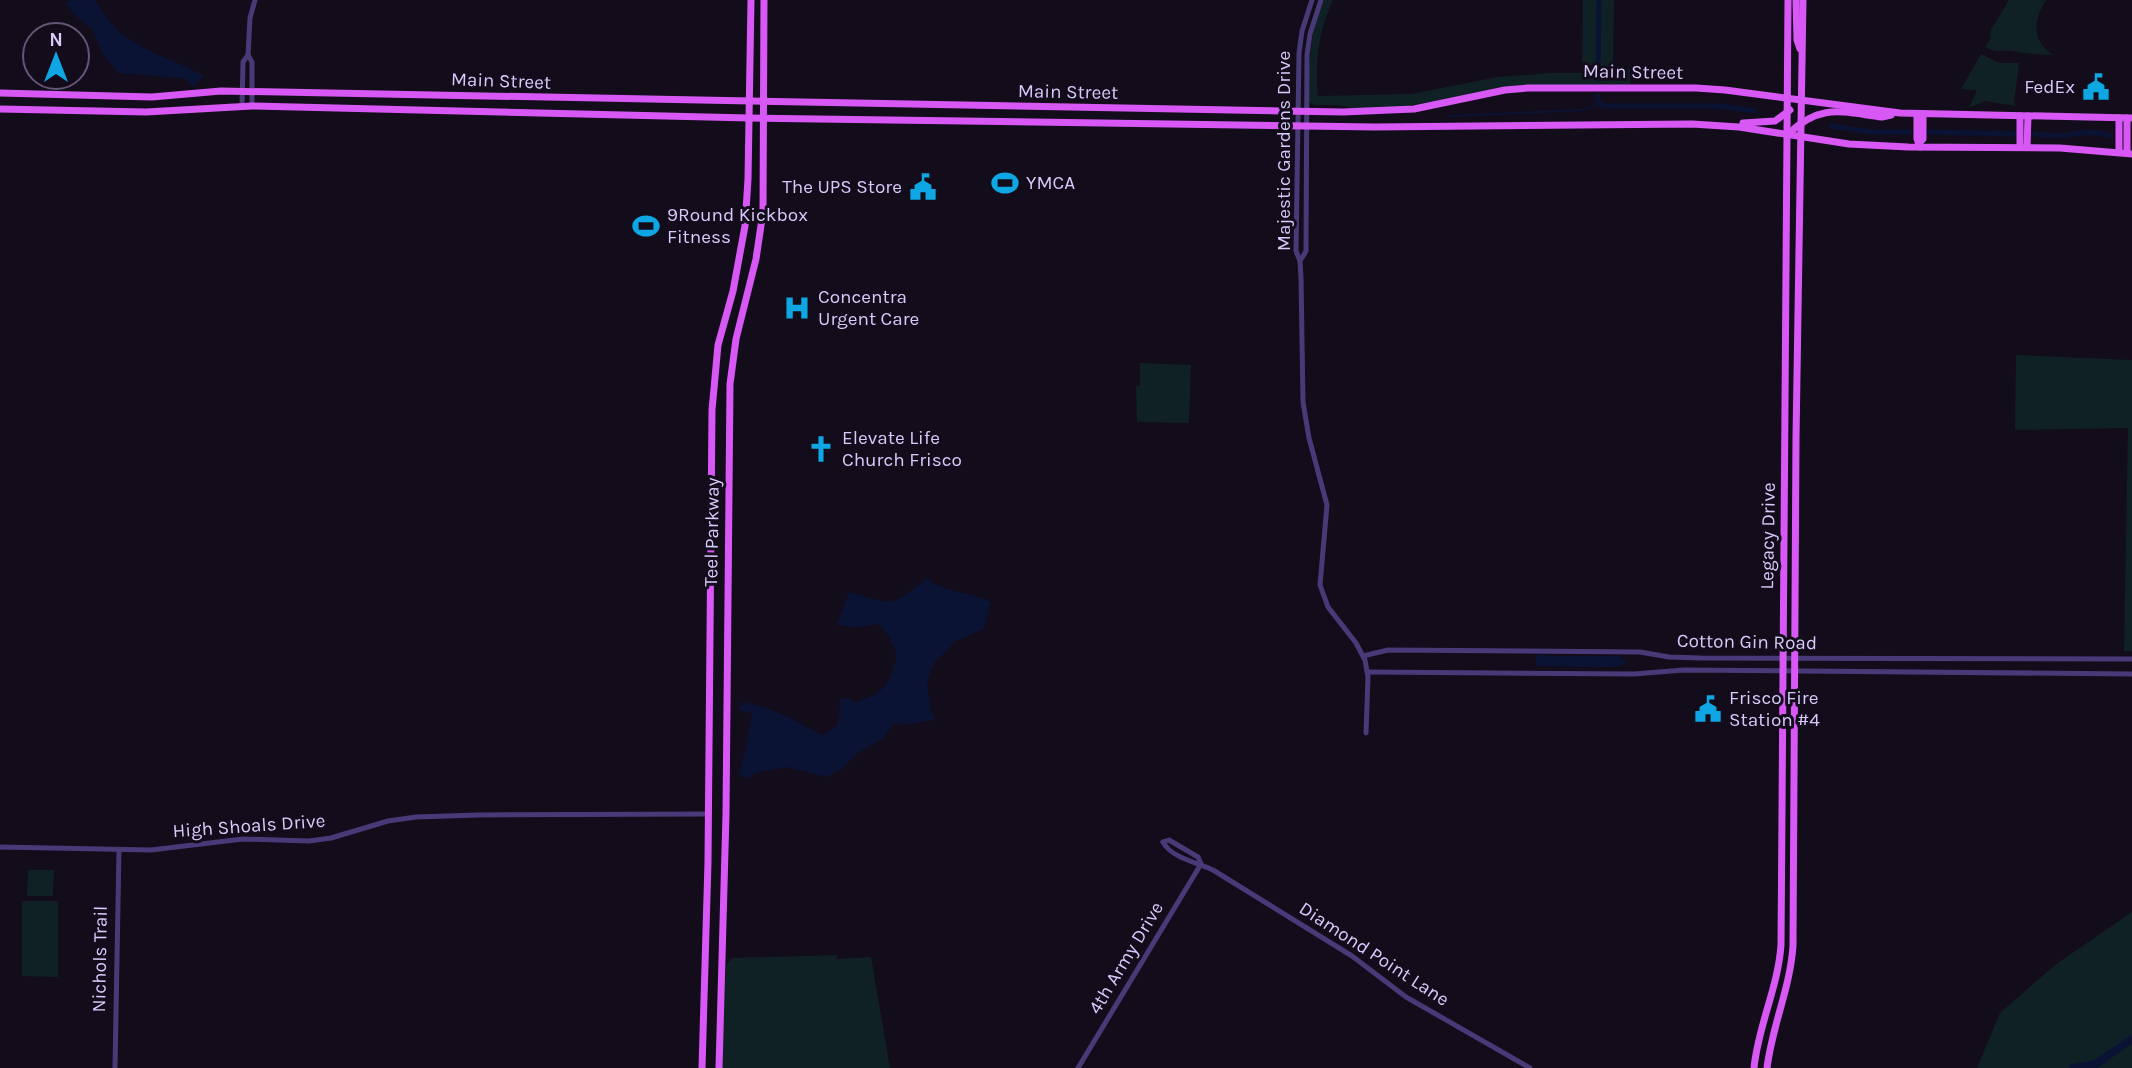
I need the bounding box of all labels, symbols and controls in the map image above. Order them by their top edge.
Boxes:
north arrow [21,21,91,91]
text: N [49,29,63,51]
street label: Majestic Gardens Drive [1273,51,1295,251]
street label: Main Street [1583,60,1683,84]
street label: Main Street [450,68,552,94]
public building icon: FedEx [2081,72,2111,102]
place label: FedEx [2024,76,2075,98]
street label: Main Street [1018,80,1118,104]
sports icon: YMCA [990,168,1020,198]
public building icon: The UPS Store [908,172,938,202]
place label: YMCA [1026,172,1075,194]
place label: The UPS Store [782,176,902,198]
place label: 9Round Kickbox Fitness [667,204,808,248]
sports icon: 9Round Kickbox Fitness [631,211,661,241]
place label: Concentra Urgent Care [818,286,919,330]
hospital icon: Concentra Urgent Care [782,293,812,323]
place label: Elevate Life Church Frisco [842,427,962,471]
church icon: Elevate Life Church Frisco [806,434,836,464]
street label: Teel Parkway [700,477,724,587]
street label: Legacy Drive [1756,482,1780,590]
street label: Cotton Gin Road [1677,630,1817,654]
place label: Frisco Fire Station #4 [1729,687,1820,731]
public building icon: Frisco Fire Station #4 [1693,694,1723,724]
street label: High Shoals Drive [172,810,326,842]
street label: Diamond Point Lane [1295,897,1453,1011]
street label: 4th Army Drive [1084,898,1168,1018]
street label: Nichols Trail [88,906,112,1012]

